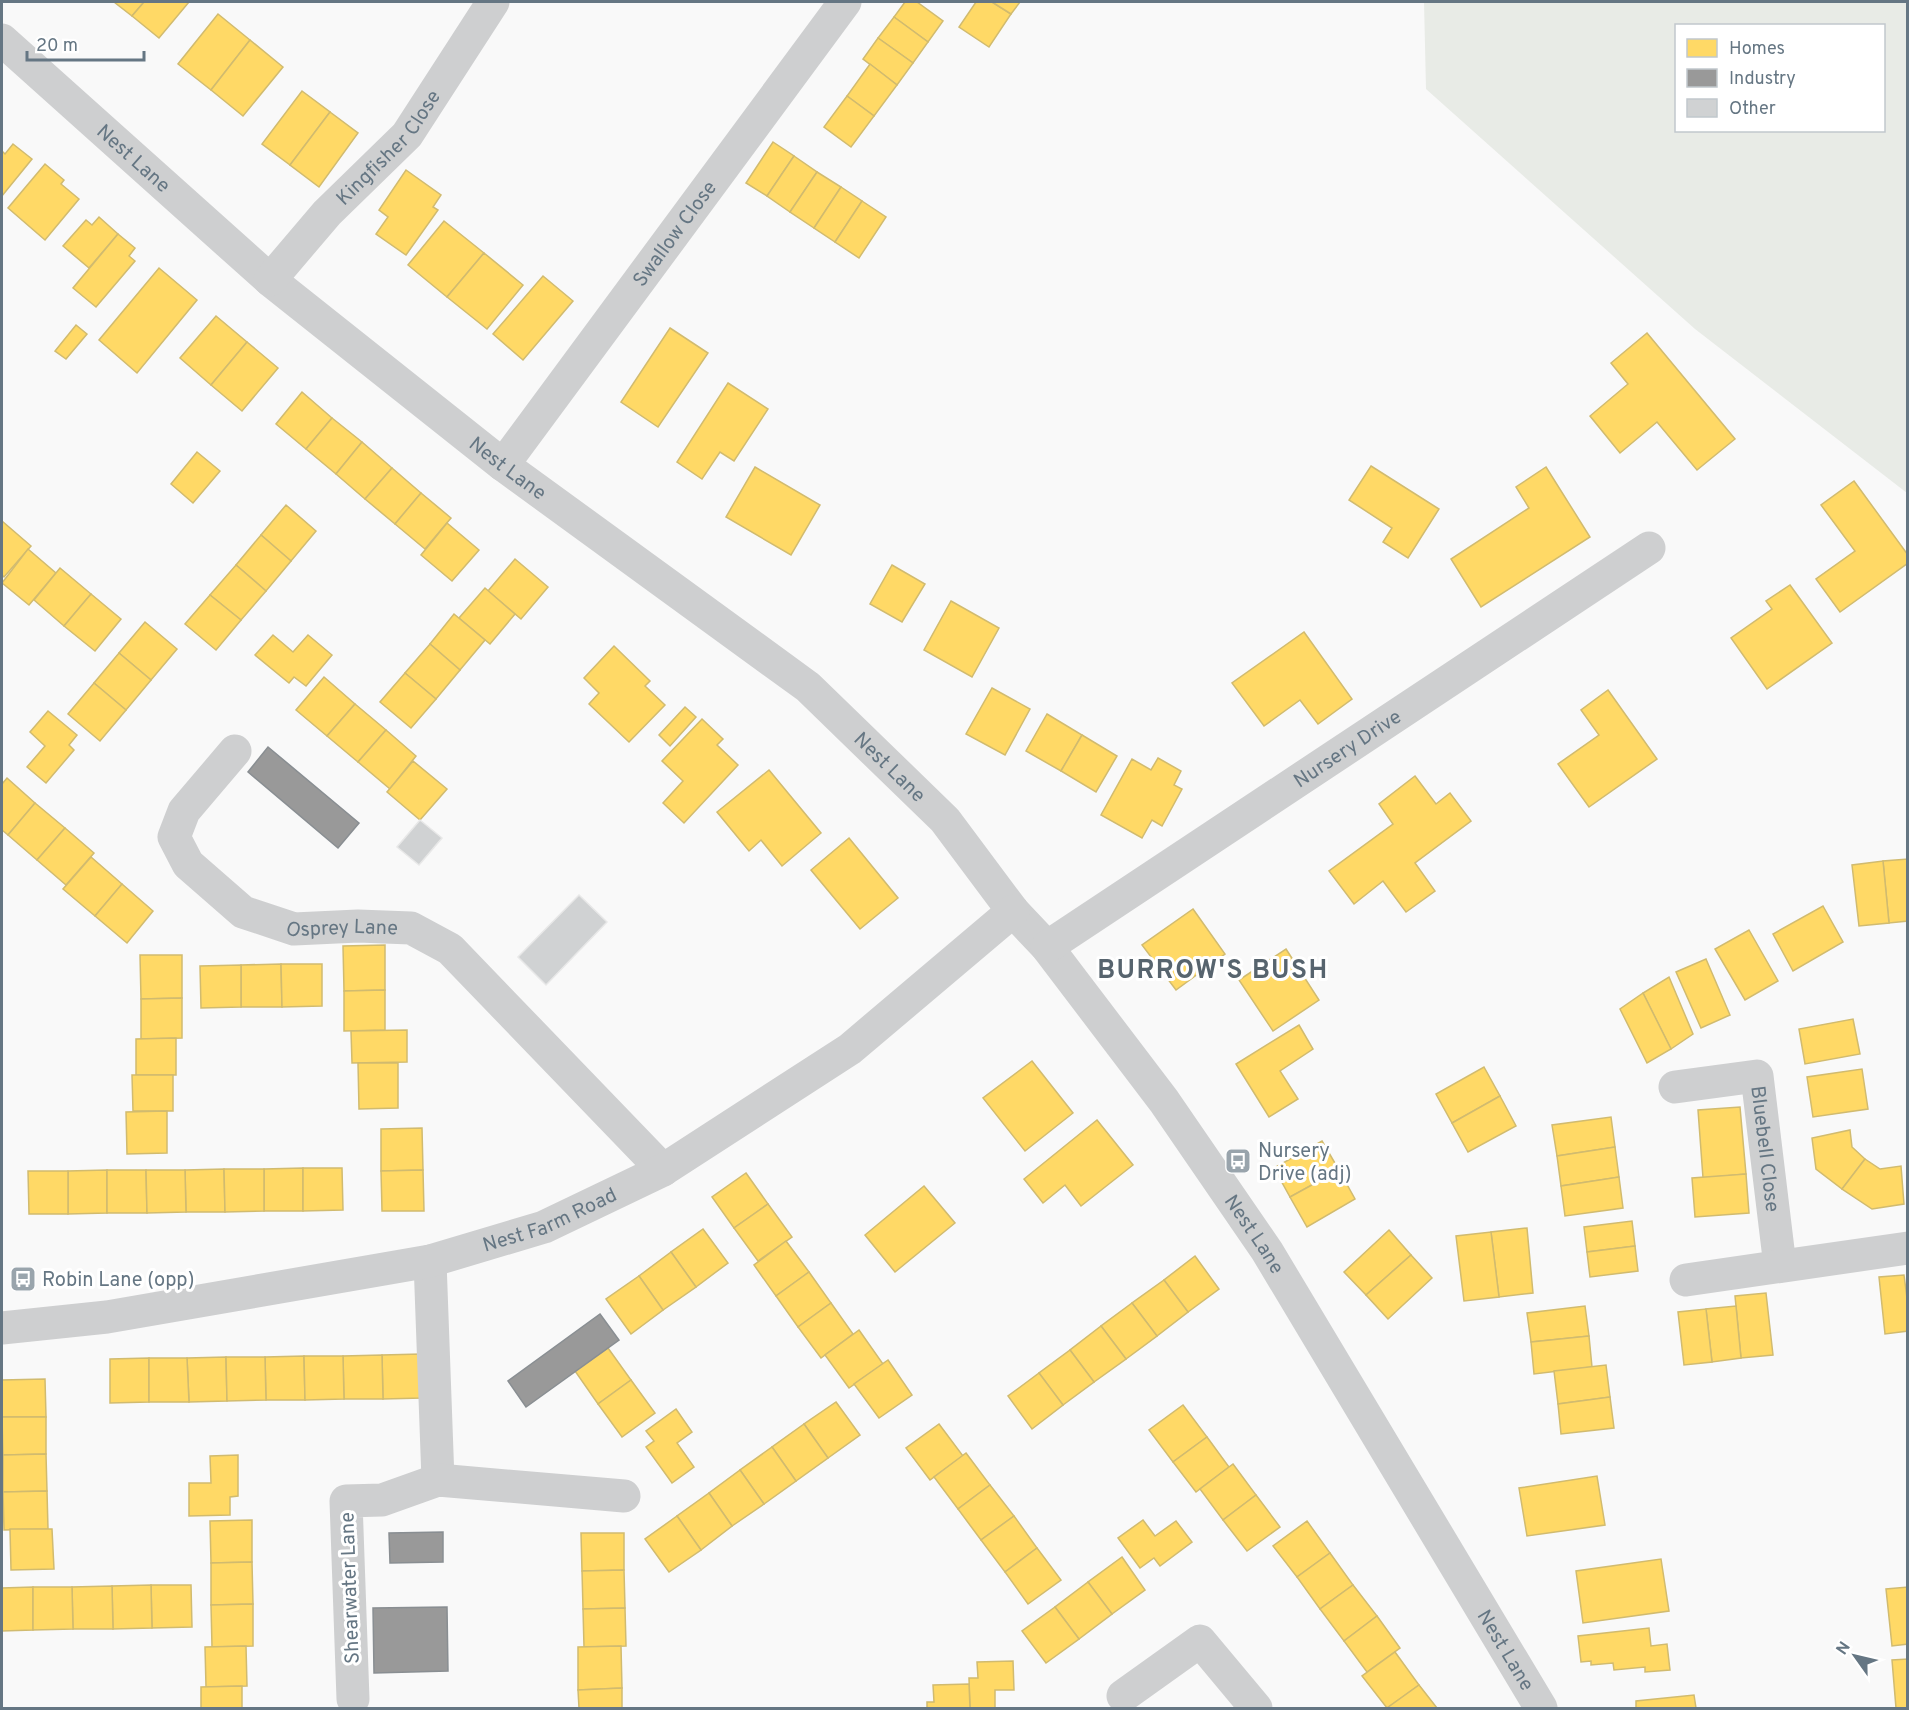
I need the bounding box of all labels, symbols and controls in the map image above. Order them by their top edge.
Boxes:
scale bar [27,24,144,62]
legend [1675,24,1885,132]
text: 20 m [36,35,78,58]
text: Homes [1729,38,1785,61]
text: Industry [1729,68,1796,91]
street label: Kingfisher Close [331,86,448,212]
text: Other [1729,98,1776,121]
street label: Nest Lane [90,120,175,199]
street label: Swallow Close [628,176,723,293]
street label: Nest Lane [463,432,551,507]
street label: Nursery Drive [1289,705,1407,795]
street label: Nest Lane [847,727,930,809]
street label: Osprey Lane [282,915,399,945]
district label: BURROW'S BUSH [1097,955,1329,988]
street label: Bluebell Close [1743,1084,1784,1214]
place label: Nursery Drive (adj) [1258,1139,1352,1188]
bus stop icon: Nursery Drive (adj) [1223,1146,1253,1176]
street label: Nest Farm Road [480,1183,622,1260]
street label: Nest Lane [1217,1190,1289,1280]
bus stop icon: Robin Lane (opp) [8,1264,38,1294]
place label: Robin Lane (opp) [42,1268,195,1294]
street label: Shearwater Lane [335,1511,367,1664]
street label: Nest Lane [1470,1605,1539,1696]
north arrow [1825,1626,1885,1686]
text: N [1833,1638,1856,1659]

